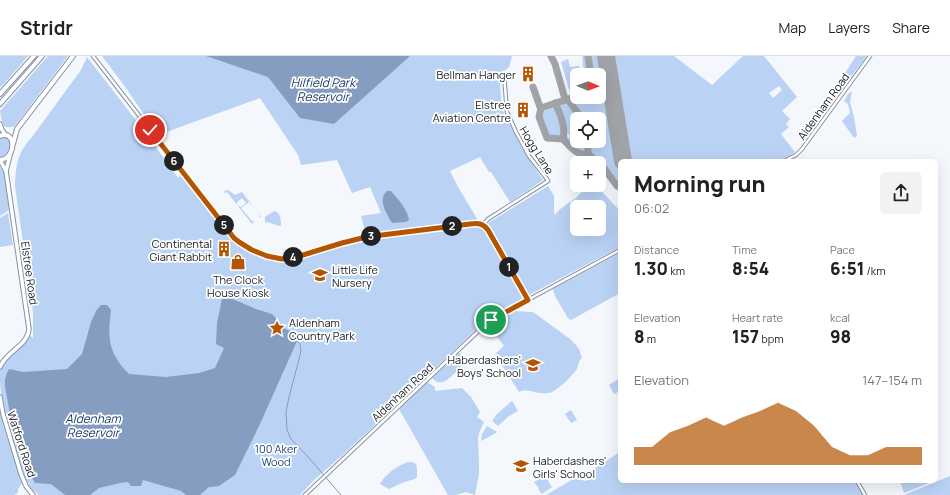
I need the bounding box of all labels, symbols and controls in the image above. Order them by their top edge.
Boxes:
text: Stridr [20,15,73,41]
text: Map [778,18,806,37]
text: Layers [828,18,870,37]
text: Share [892,18,930,37]
building icon: Bellman Hanger [519,65,537,83]
place label: Bellman Hanger [436,67,516,82]
north arrow [570,68,606,104]
map controls [570,68,606,236]
street label: Aldenham Road [794,70,852,142]
water label: Hilfield Park Reservoir [291,74,357,105]
place label: Elstree Aviation Centre [433,97,512,125]
building icon: Elstree Aviation Centre [514,101,532,119]
button: locate [570,112,606,148]
pin [133,113,167,147]
icon: check [139,119,161,141]
street label: Hogg Lane [516,123,558,177]
pin: 6 [164,151,184,171]
text: 6 [171,153,177,168]
button: + [570,156,606,192]
text: Morning run [634,169,765,199]
button: share [880,172,922,214]
text: 06:02 [634,199,669,217]
button: − [570,200,606,236]
pin: 5 [214,215,234,235]
pin: 2 [442,216,462,236]
text: 5 [221,217,227,232]
text: 2 [449,218,455,233]
pin: 3 [361,226,381,246]
text: 3 [368,228,374,243]
place label: Continental Giant Rabbit [149,236,212,264]
street label: Elstree Road [18,240,42,306]
building icon: Continental Giant Rabbit [215,240,233,258]
text: Distance [634,242,679,257]
text: Time [732,242,757,257]
text: Pace [830,242,855,257]
pin: 4 [283,247,303,267]
text: 4 [290,249,296,264]
shop icon: The Clock House Kiosk [229,253,247,271]
pin: 1 [499,257,519,277]
text: 1.30 [634,257,668,280]
text: 8:54 [732,257,769,280]
text: 6:51 [830,257,864,280]
text: 1 [507,259,511,274]
place label: Little Life Nursery [332,262,378,290]
text: km [668,263,685,278]
text: /km [864,263,886,278]
school or university icon: Little Life Nursery [311,266,329,284]
place label: The Clock House Kiosk [207,272,269,300]
pin [474,303,508,337]
icon: arrive [480,309,502,331]
text: Elevation [634,310,680,325]
text: Heart rate [732,310,783,325]
text: kcal [830,310,850,325]
place label: Aldenham Country Park [289,315,355,343]
place icon: Aldenham Country Park [268,319,286,337]
text: 8 [634,325,645,348]
text: 157 [732,325,759,348]
text: 98 [830,325,851,348]
text: m [645,331,656,346]
text: bpm [759,331,784,346]
place label: Haberdashers' Boys' School [448,352,521,380]
school or university icon: Haberdashers' Boys' School [524,356,542,374]
street label: Aldenham Road [368,360,436,424]
text: Elevation [634,371,689,389]
text: 147–154 m [862,371,922,389]
street label: Watford Road [4,409,40,479]
water label: Aldenham Reservoir [65,410,122,441]
park label: 100 Aker Wood [255,441,297,469]
place label: Haberdashers' Girls' School [533,453,606,481]
school or university icon: Haberdashers' Girls' School [512,457,530,475]

